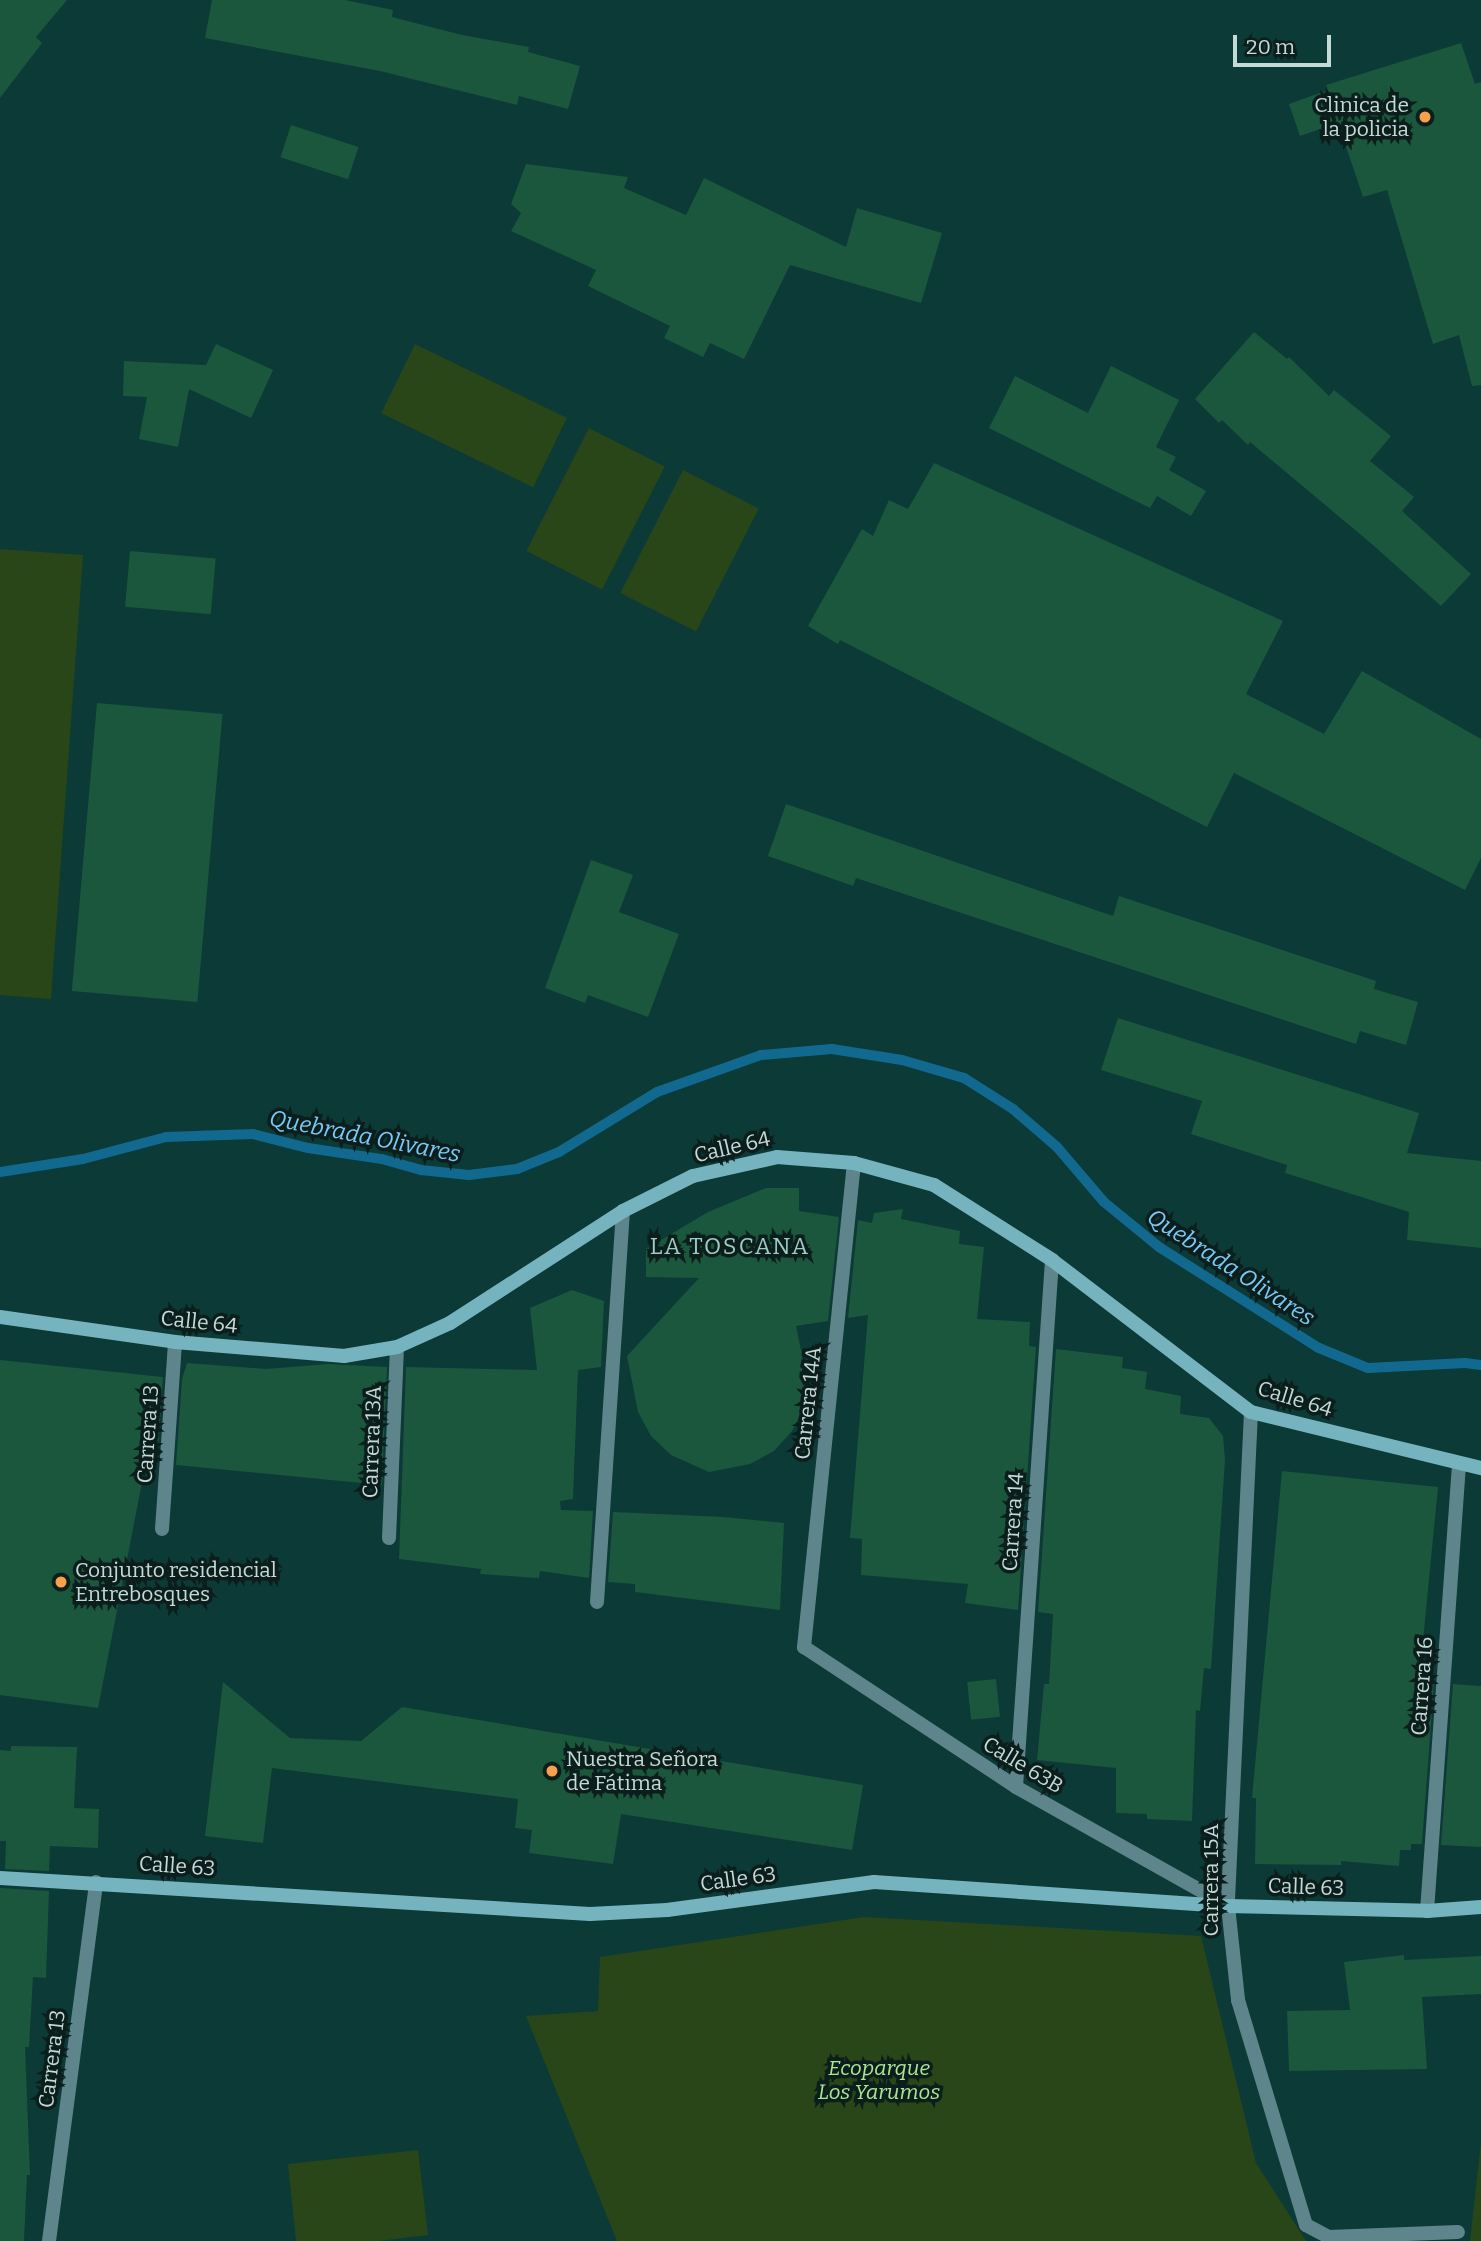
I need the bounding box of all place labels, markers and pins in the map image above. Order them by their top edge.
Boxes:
place label: Clinica de la policia [1314,92,1409,142]
marker: Clinica de la policia [1415,107,1435,127]
place label: Conjunto residencial Entrebosques [75,1557,277,1607]
marker: Conjunto residencial Entrebosques [53,1574,69,1590]
place label: Nuestra Señora de Fátima [566,1746,718,1796]
marker: Nuestra Señora de Fátima [544,1763,560,1779]

